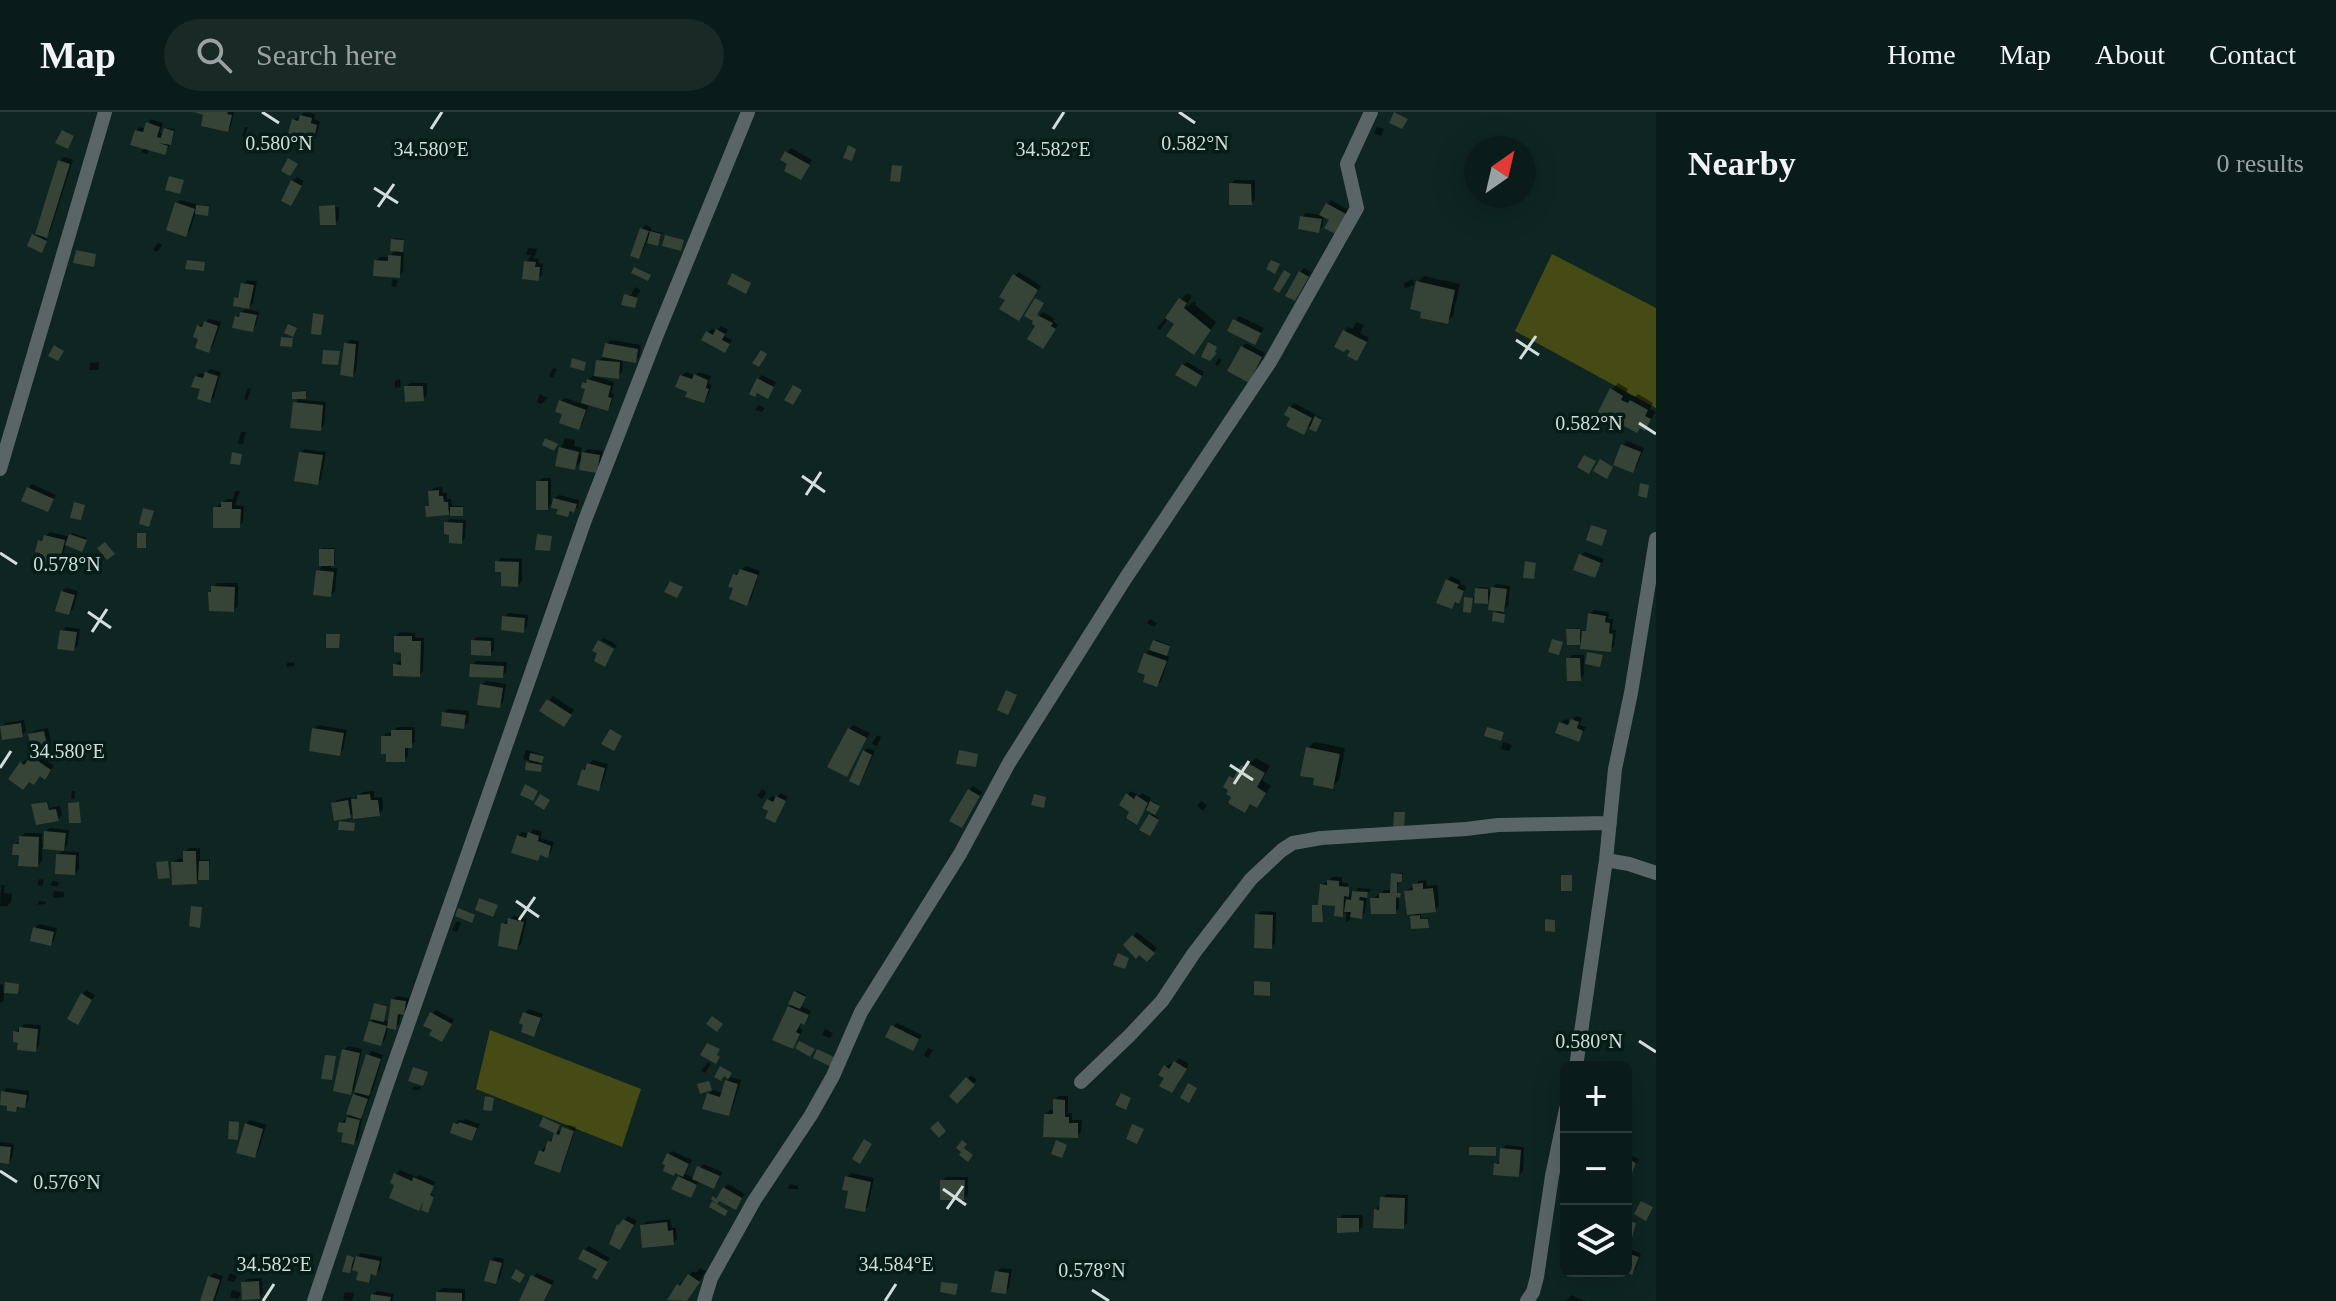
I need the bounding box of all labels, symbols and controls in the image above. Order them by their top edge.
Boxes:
search box [164,19,724,91]
icon: search [192,33,236,77]
text: Map [40,34,116,76]
text: Search here [256,38,397,71]
text: Home [1887,39,1956,70]
text: Map [2000,39,2051,70]
text: About [2095,39,2165,70]
text: Contact [2209,39,2296,70]
text: 0.580°N [245,132,313,154]
text: 0.582°N [1161,132,1229,154]
north arrow [1464,136,1536,208]
text: 34.580°E [393,138,469,160]
text: 34.582°E [1015,138,1091,160]
text: Nearby [1688,145,1796,182]
text: 0 results [2217,149,2304,178]
text: 0.582°N [1555,412,1623,434]
text: 0.578°N [33,553,101,575]
text: 34.580°E [29,740,105,762]
text: 0.580°N [1555,1030,1623,1052]
map controls [1560,1061,1632,1277]
button: + [1560,1061,1632,1133]
button: − [1560,1133,1632,1205]
text: 0.576°N [33,1171,101,1193]
button: layers [1560,1205,1632,1277]
text: 34.582°E [236,1253,312,1275]
text: 34.584°E [858,1253,934,1275]
text: 0.578°N [1058,1259,1126,1281]

